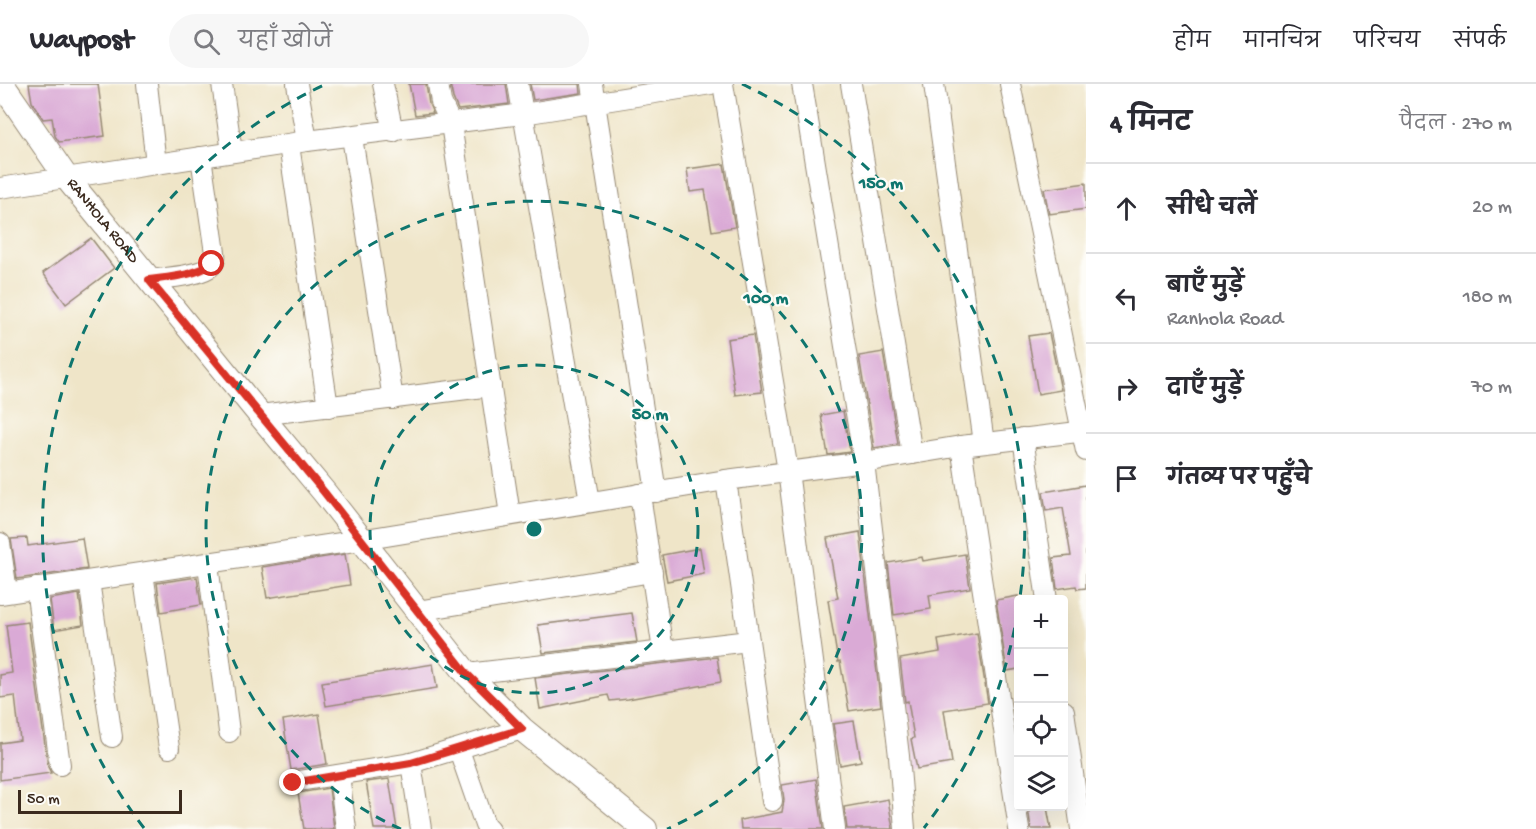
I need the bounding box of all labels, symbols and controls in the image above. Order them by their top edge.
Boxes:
search box [169,14,589,68]
text: Waypost [30,25,133,58]
icon: search [190,25,223,58]
text: यहाँ खोजें [238,30,332,56]
text: होम [1174,31,1211,56]
text: मानचित्र [1244,31,1321,56]
text: परिचय [1354,31,1420,56]
text: संपर्क [1453,31,1506,56]
text: 4 मिनट [1110,110,1192,141]
text: पैदल · 270 m [1399,114,1512,137]
text: 150 m [858,174,903,195]
street label: RANHOLA ROAD [62,175,143,268]
icon: ahead [1110,192,1143,225]
text: सीधे चलें [1167,197,1257,223]
text: 20 m [1472,197,1512,220]
route start [198,250,224,276]
text: बाएँ मुड़ें [1167,275,1244,301]
icon: left [1110,282,1143,315]
text: 180 m [1463,287,1512,310]
text: 100 m [743,289,789,310]
text: Ranhola Road [1167,309,1283,332]
icon: right [1110,372,1143,405]
text: दाएँ मुड़ें [1167,377,1243,403]
text: 70 m [1471,377,1512,400]
text: 50 m [632,405,669,426]
icon: arrive [1110,462,1143,495]
text: गंतव्य पर पहुँचे [1167,467,1311,493]
centre of rings [524,519,544,539]
map controls [1014,595,1068,811]
button: + [1014,595,1068,649]
button: − [1014,649,1068,703]
button: locate [1014,703,1068,757]
button: layers [1014,757,1068,811]
route end [279,769,305,795]
scale bar [18,787,182,814]
text: 50 m [27,791,60,810]

